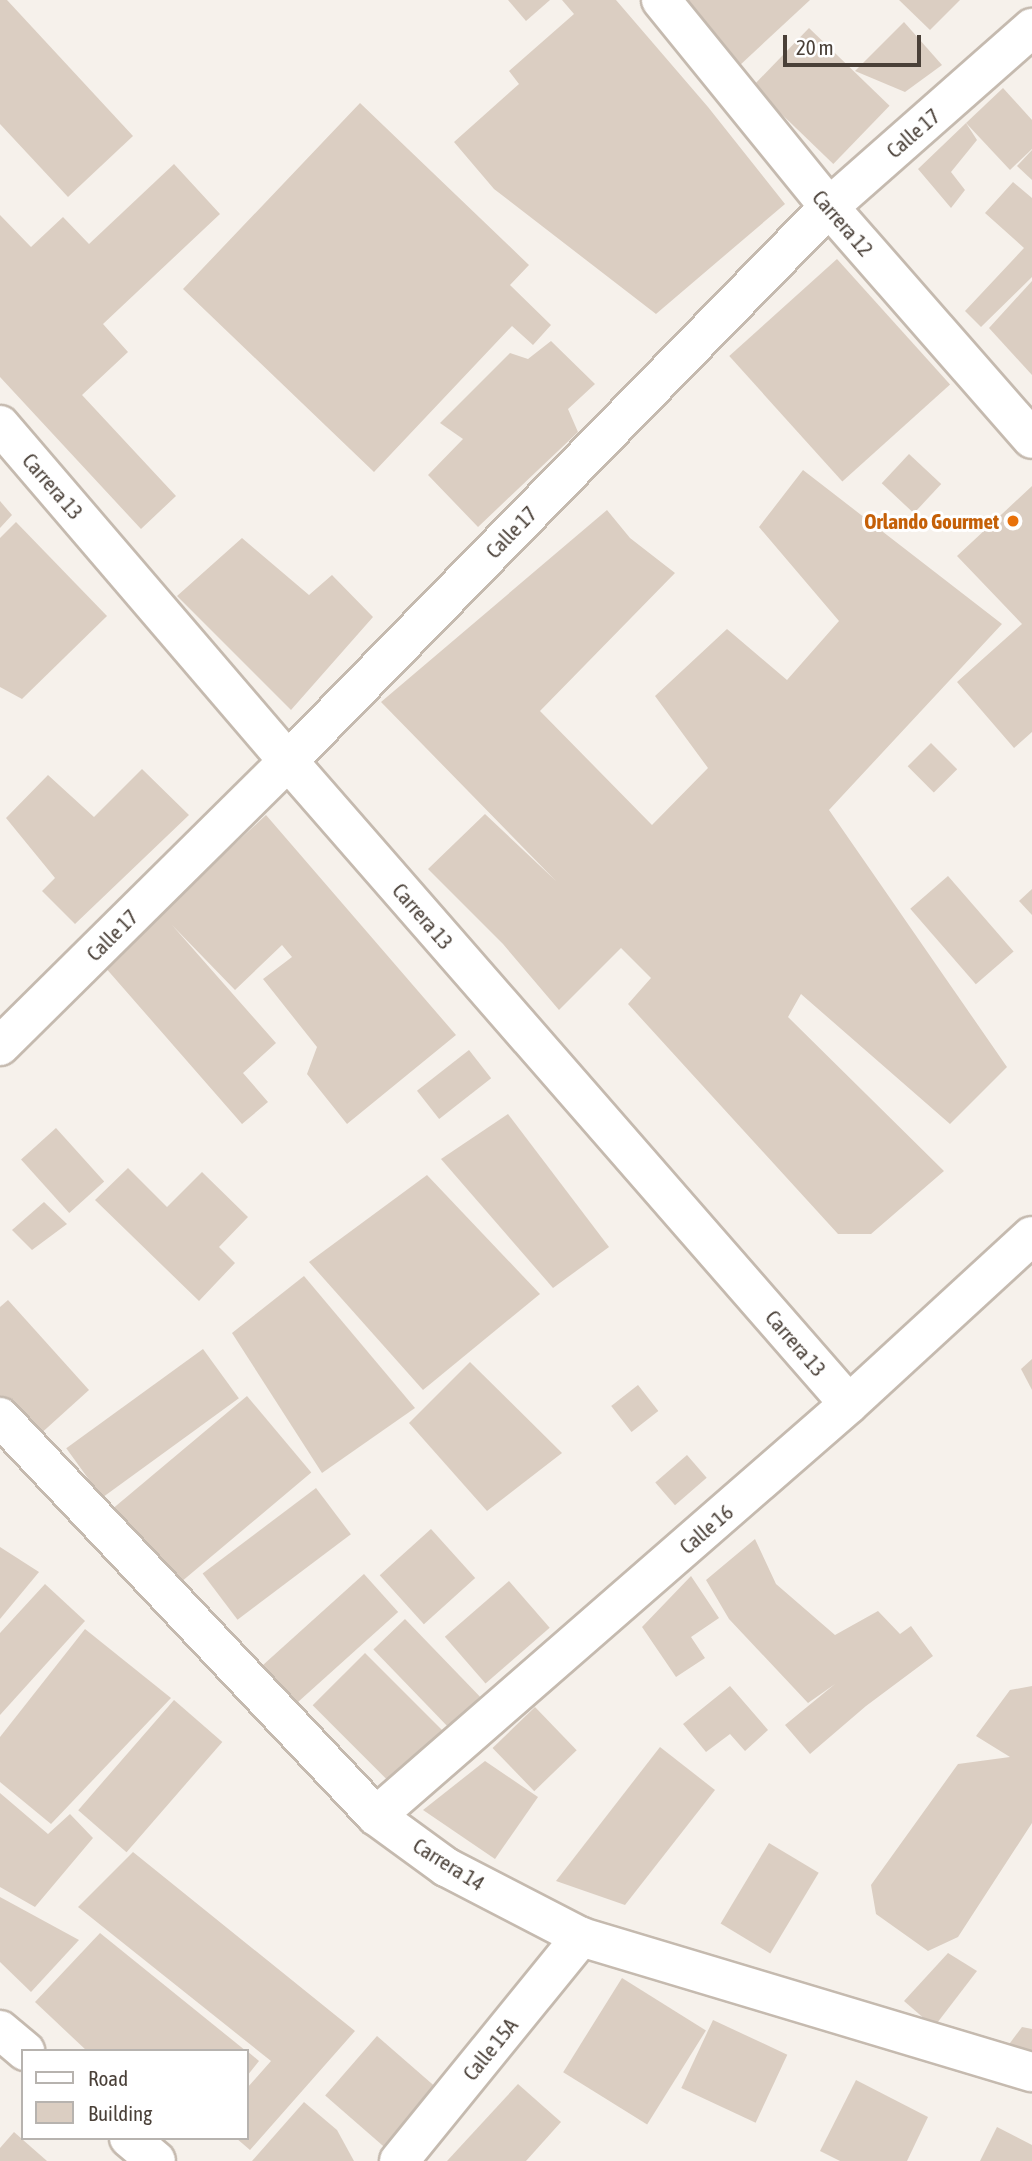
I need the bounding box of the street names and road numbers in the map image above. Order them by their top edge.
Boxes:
street label: Calle 17 [881,103,945,163]
street label: Carrera 12 [807,185,879,261]
street label: Carrera 13 [17,448,89,524]
street label: Calle 17 [480,501,542,563]
street label: Carrera 13 [387,878,459,954]
street label: Calle 17 [81,904,143,966]
street label: Carrera 13 [760,1305,832,1381]
street label: Calle 16 [674,1499,738,1559]
street label: Carrera 14 [409,1832,489,1896]
street label: Calle 15A [457,2013,523,2085]

